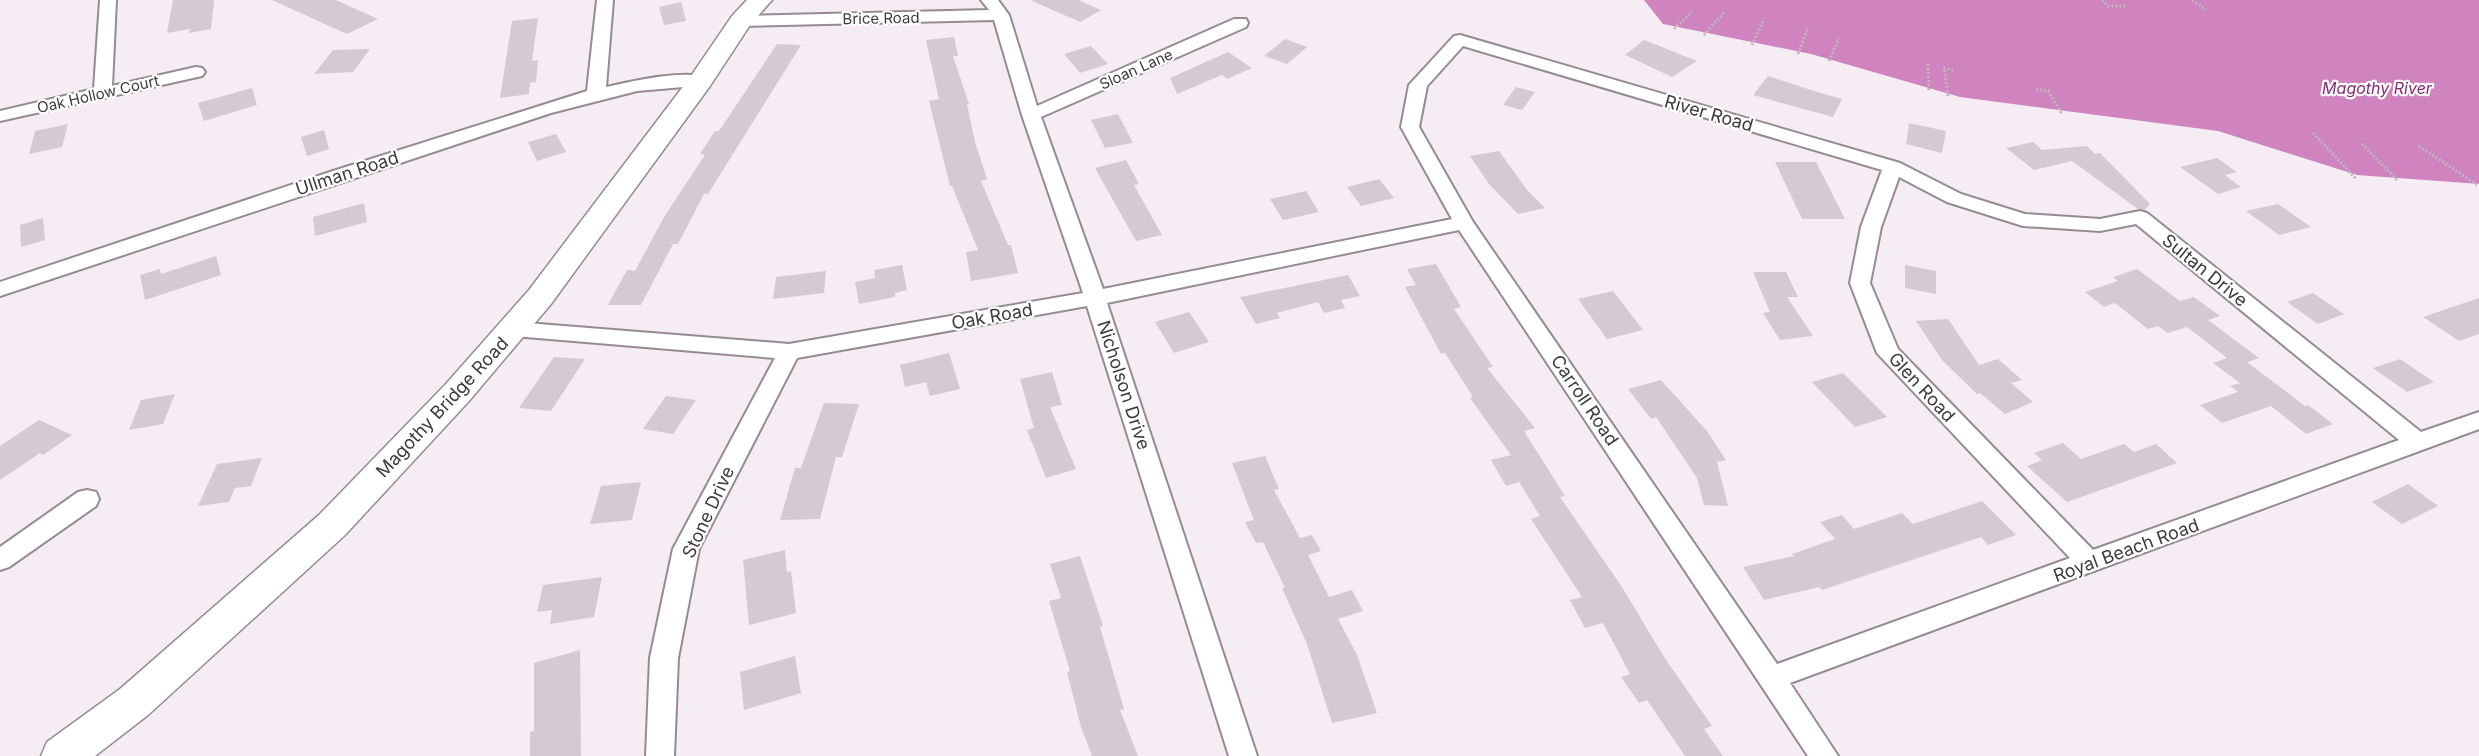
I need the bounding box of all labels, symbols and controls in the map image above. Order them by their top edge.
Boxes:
street label: Brice Road [842,8,920,28]
street label: Sloan Lane [1096,44,1176,94]
street label: Oak Hollow Court [35,71,161,117]
water label: Magothy River [2322,78,2433,98]
street label: River Road [1662,90,1756,136]
street label: Ullman Road [293,146,401,200]
street label: Sultan Drive [2158,229,2252,311]
street label: Oak Road [950,299,1034,333]
street label: Nicholson Drive [1093,318,1155,452]
street label: Magothy Bridge Road [372,333,512,481]
street label: Glen Road [1885,348,1959,426]
street label: Carroll Road [1547,351,1623,449]
street label: Stone Drive [678,463,738,561]
street label: Royal Beach Road [2050,514,2202,586]

